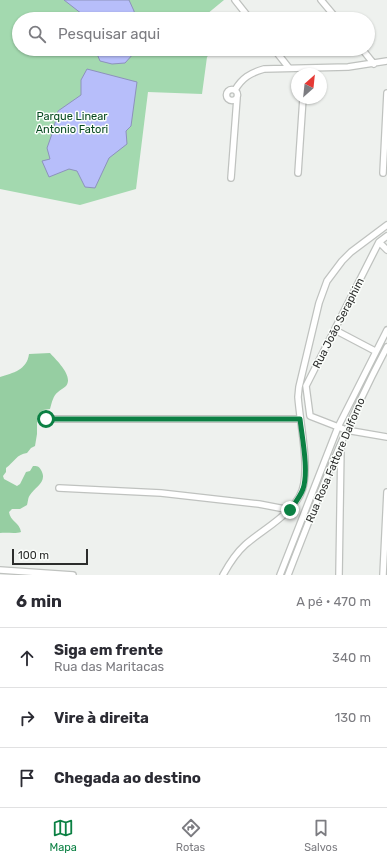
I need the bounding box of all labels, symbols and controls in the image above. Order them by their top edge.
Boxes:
search box [12,12,375,56]
icon: search [26,23,48,45]
text: Pesquisar aqui [58,25,160,43]
north arrow [291,68,327,104]
park label: Parque Linear Antonio Fatori [36,110,108,136]
street label: Rua João Seraphim [310,276,367,371]
street label: Rua Rosa Fattore Dalforno [303,396,368,525]
route start [37,410,55,428]
route end [281,501,299,519]
scale bar [12,547,88,566]
text: 100 m [18,549,49,562]
text: 6 min [16,591,62,611]
text: A pé · 470 m [296,594,371,609]
text: Siga em frente [54,641,163,659]
icon: ahead [16,647,38,669]
text: 340 m [332,650,371,665]
text: Rua das Maritacas [54,659,164,674]
icon: right [16,707,38,729]
text: Vire à direita [54,709,149,727]
text: 130 m [335,710,371,725]
icon: arrive [16,767,38,789]
text: Chegada ao destino [54,769,201,787]
tab: Mapa [49,817,77,854]
tab: Rotas [176,817,205,854]
tab: Salvos [304,817,338,854]

